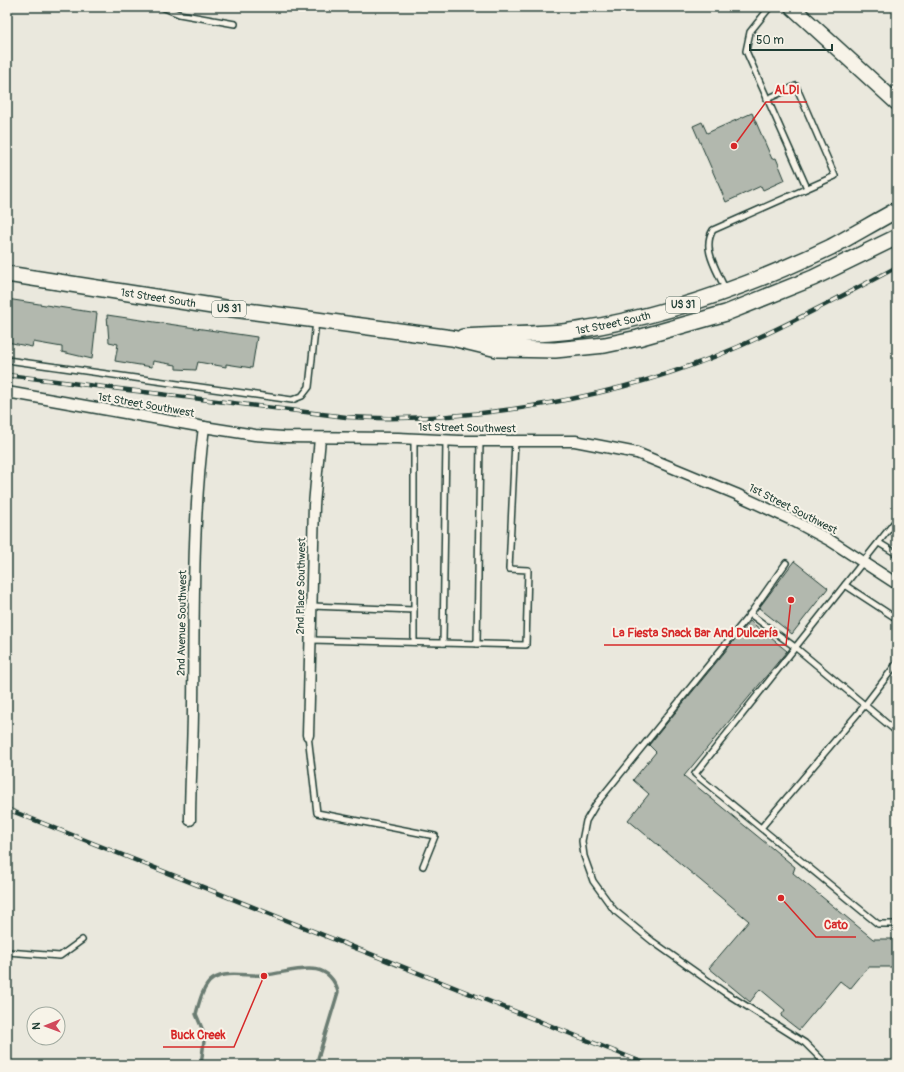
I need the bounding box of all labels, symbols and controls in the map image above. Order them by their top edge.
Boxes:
scale bar [750,26,832,52]
text: 50 m [756,33,784,48]
callout: ALDI [766,78,807,102]
text: ALDI [774,83,800,98]
street label: 1st Street South [120,285,197,310]
road number: US 31 [666,297,700,313]
road number: US 31 [212,301,246,317]
street label: 1st Street South [575,308,652,337]
street label: 1st Street Southwest [97,390,196,420]
street label: 1st Street Southwest [418,421,517,435]
street label: 1st Street Southwest [746,481,840,537]
street label: 2nd Place Southwest [294,537,308,635]
street label: 2nd Avenue Southwest [175,569,189,676]
callout: La Fiesta Snack Bar And Dulcería [604,621,786,645]
text: La Fiesta Snack Bar And Dulcería [612,626,778,641]
callout: Cato [816,913,856,937]
text: Cato [824,918,849,933]
north arrow [26,1006,66,1046]
text: N [30,1022,43,1030]
callout: Buck Creek [163,1023,234,1047]
text: Buck Creek [171,1028,226,1043]

